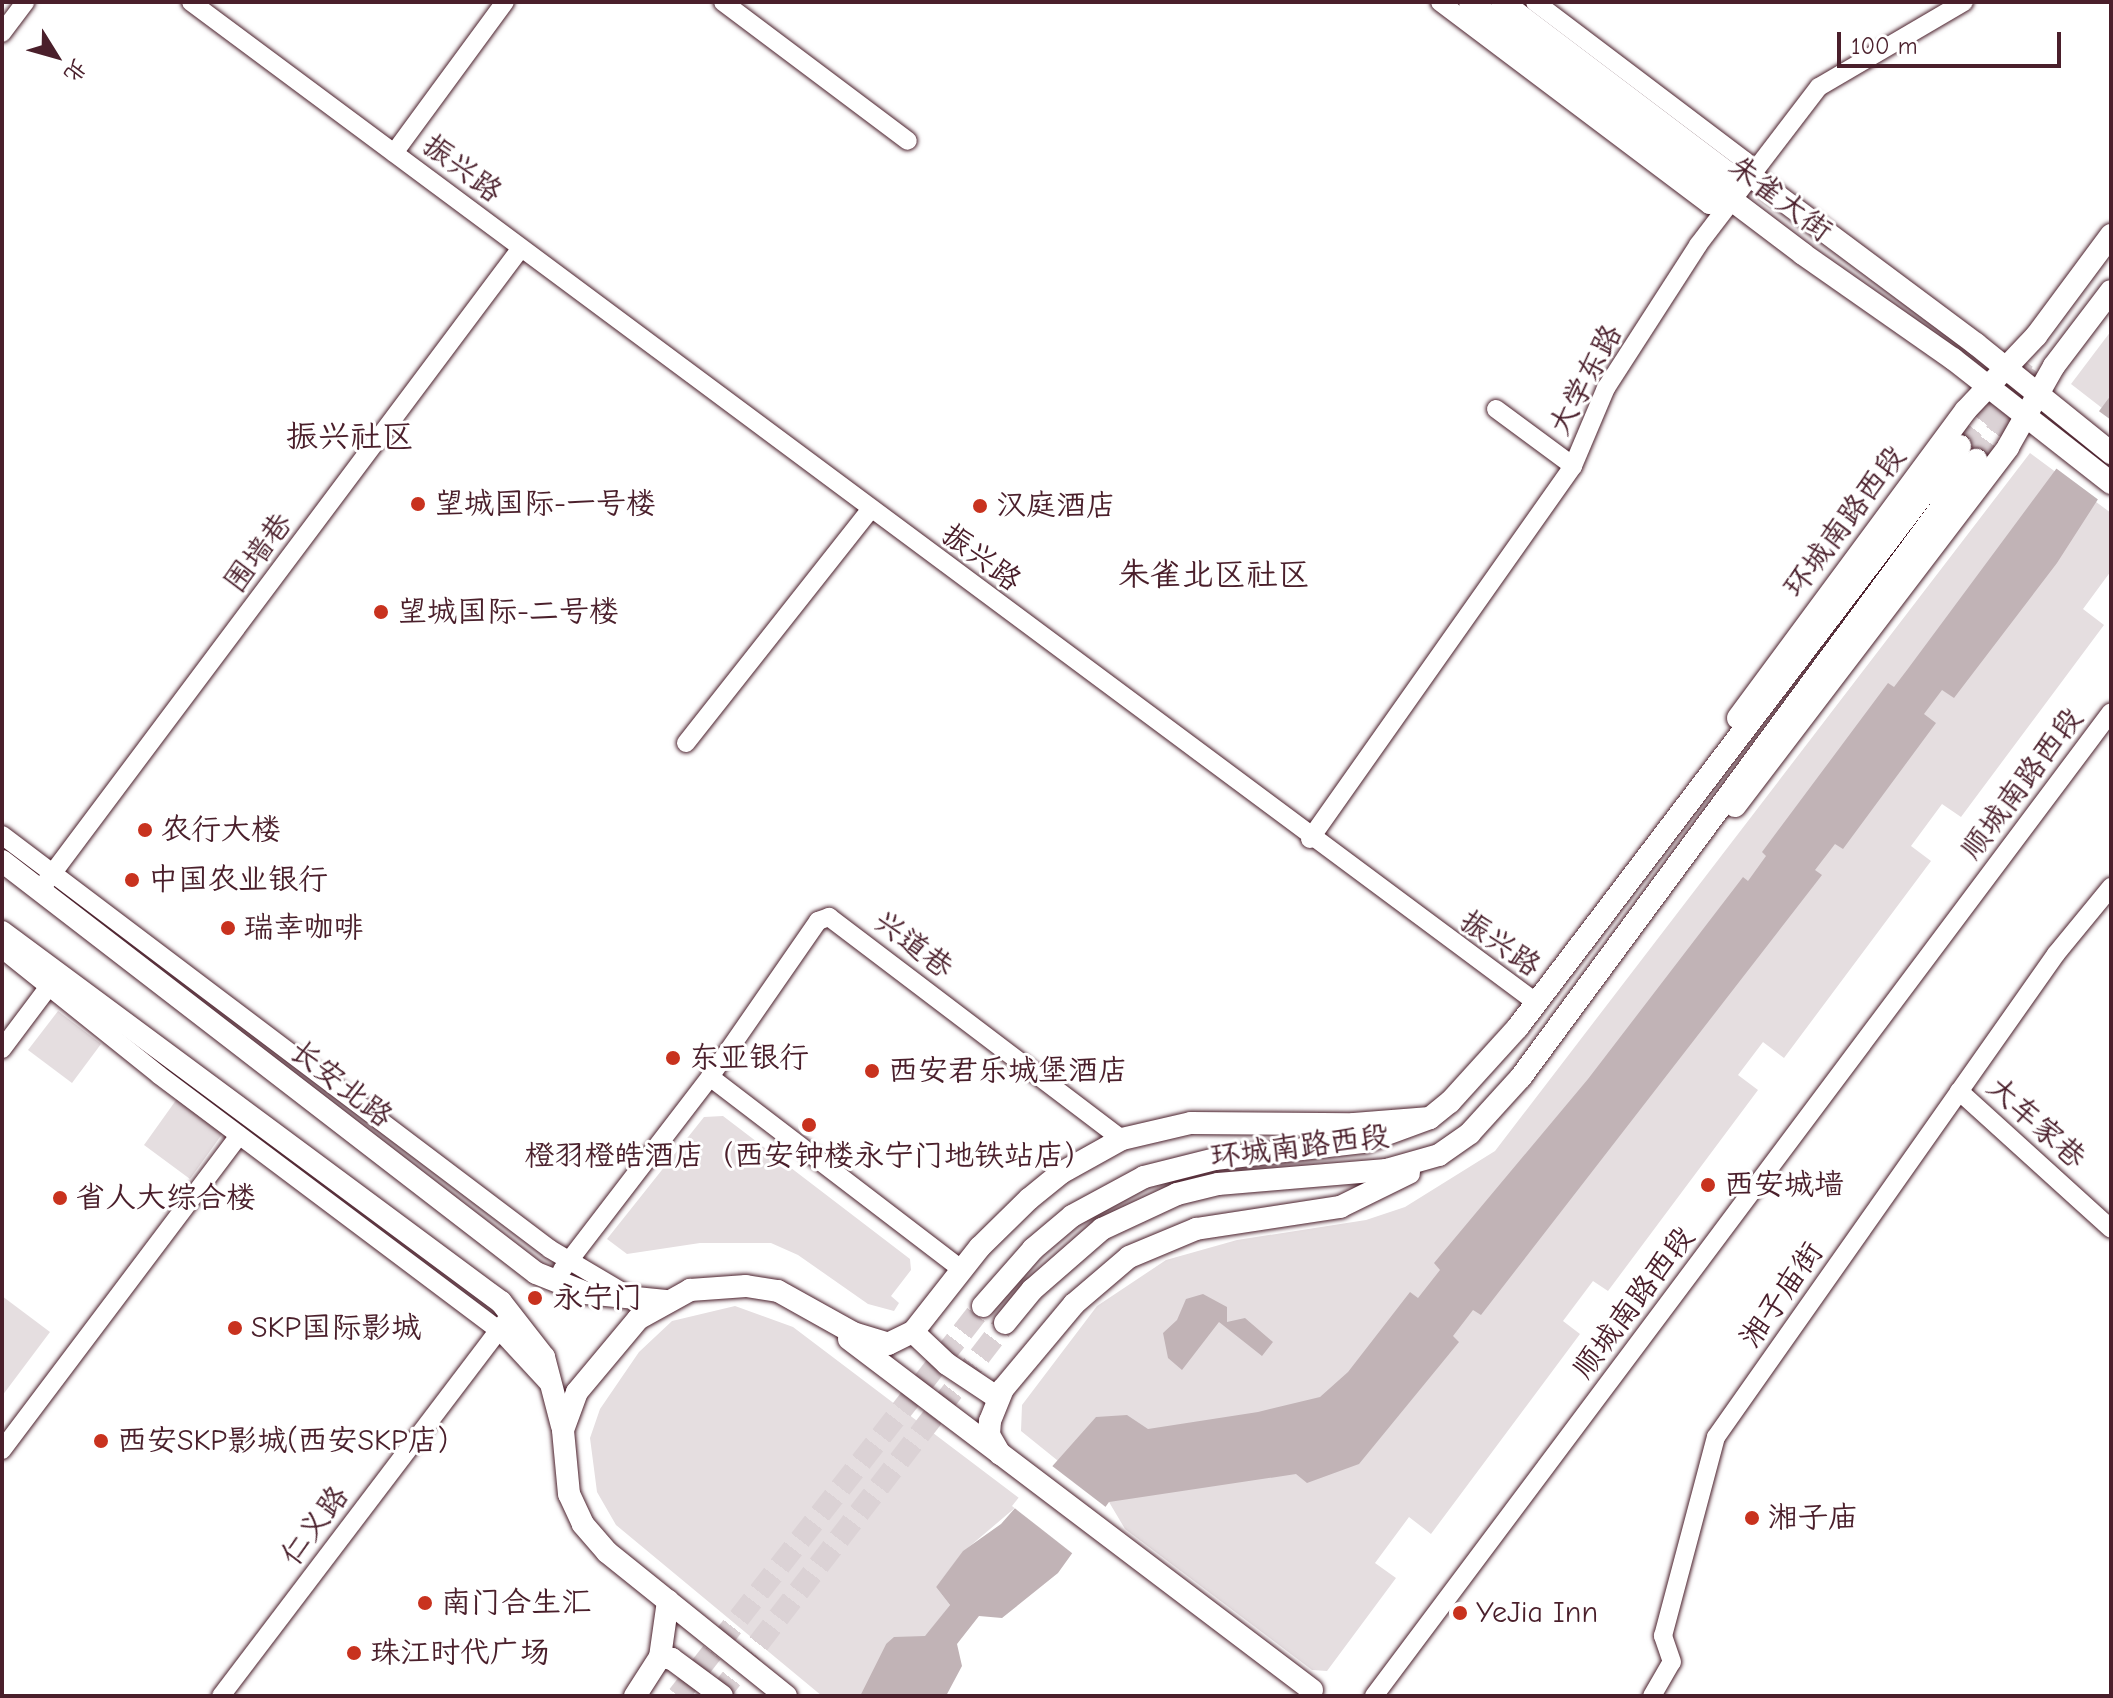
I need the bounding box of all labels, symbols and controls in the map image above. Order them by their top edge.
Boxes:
north arrow [16,16,96,96]
scale bar [1841,16,2065,66]
text: 100 m [1851,32,1918,60]
text: 北 [58,54,92,87]
street label: 振兴路 [415,128,509,210]
street label: 朱雀大街 [1721,149,1839,249]
street label: 大学东路 [1542,319,1630,441]
district label: 振兴社区 [286,418,414,456]
street label: 环城南路西段 [1776,439,1914,605]
place label: 望城国际-一号楼 [434,486,656,522]
place label: 汉庭酒店 [996,488,1116,524]
marker: 望城国际-一号楼 [409,495,427,513]
marker: 汉庭酒店 [971,497,989,515]
street label: 围墙巷 [218,506,300,600]
street label: 振兴路 [934,517,1028,599]
district label: 朱雀北区社区 [1118,556,1310,594]
place label: 望城国际-二号楼 [397,594,619,630]
marker: 望城国际-二号楼 [372,603,390,621]
street label: 顺城南路西段 [1953,701,2091,867]
place label: 农行大楼 [161,812,281,848]
marker: 农行大楼 [136,821,154,839]
place label: 中国农业银行 [148,862,328,898]
marker: 中国农业银行 [123,871,141,889]
street label: 振兴路 [1453,903,1547,985]
street label: 兴道巷 [866,904,960,986]
place label: 瑞幸咖啡 [244,910,364,946]
marker: 瑞幸咖啡 [219,919,237,937]
street label: 长安北路 [283,1033,399,1135]
place label: 东亚银行 [689,1040,809,1076]
marker: 东亚银行 [664,1049,682,1067]
place label: 西安君乐城堡酒店 [888,1053,1128,1089]
marker: 西安君乐城堡酒店 [863,1062,881,1080]
street label: 大车家巷 [1979,1069,2093,1177]
marker: 橙羽橙皓酒店（西安钟楼永宁门地铁站店） [800,1116,818,1134]
street label: 环城南路西段 [1208,1118,1392,1176]
place label: 橙羽橙皓酒店（西安钟楼永宁门地铁站店） [524,1138,1094,1174]
place label: 西安城墙 [1724,1167,1844,1203]
marker: 西安城墙 [1699,1176,1717,1194]
place label: 省人大综合楼 [76,1180,256,1216]
marker: 省人大综合楼 [51,1189,69,1207]
street label: 顺城南路西段 [1565,1220,1703,1386]
street label: 湘子庙街 [1733,1236,1831,1354]
place label: 永宁门 [553,1280,643,1316]
marker: 永宁门 [524,1287,546,1309]
place label: SKP国际影城 [251,1310,421,1346]
marker: SKP国际影城 [226,1319,244,1337]
place label: 西安SKP影城(西安SKP店) [117,1423,448,1459]
marker: 西安SKP影城(西安SKP店) [92,1432,110,1450]
street label: 仁义路 [274,1479,356,1573]
place label: 湘子庙 [1768,1500,1858,1536]
marker: 湘子庙 [1743,1509,1761,1527]
place label: 南门合生汇 [441,1585,591,1621]
marker: 南门合生汇 [416,1594,434,1612]
place label: YeJia Inn [1476,1595,1598,1631]
marker: YeJia Inn [1451,1604,1469,1622]
place label: 珠江时代广场 [370,1635,550,1671]
marker: 珠江时代广场 [345,1644,363,1662]

